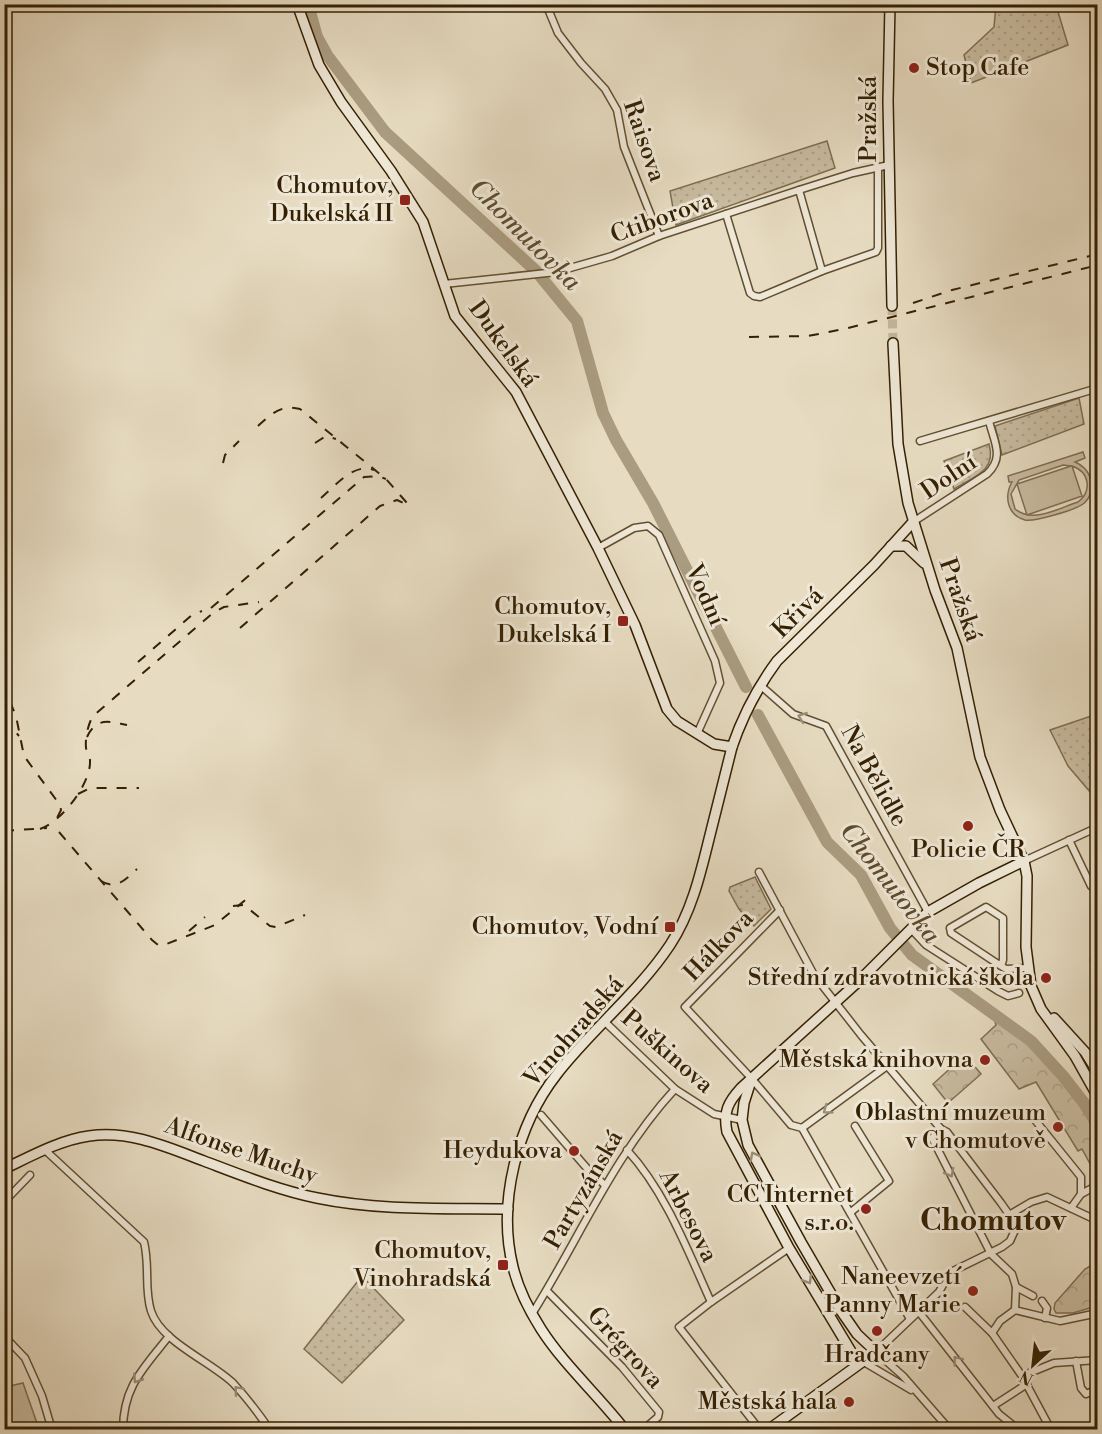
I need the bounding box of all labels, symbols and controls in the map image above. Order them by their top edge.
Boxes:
place label: Stop Cafe [926,53,1029,83]
marker: Stop Cafe [907,61,921,75]
street label: Pražská [854,75,884,162]
street label: Raisova [616,96,672,187]
place label: Chomutov, Dukelská II [270,171,393,229]
water label: Chomutovka [462,172,588,298]
street label: Ctiborova [607,185,718,250]
marker: Chomutov, Dukelská II [398,193,412,207]
street label: Dukelská [462,295,545,394]
street label: Dolní [915,447,984,507]
street label: Pražská [932,554,989,646]
street label: Vodní [678,559,732,631]
street label: Křivá [766,580,831,645]
place label: Chomutov, Dukelská I [494,592,611,650]
marker: Chomutov, Dukelská I [616,614,630,628]
one-way arrow [797,712,808,725]
street label: Na Bělidle [834,720,914,832]
water label: Chomutovka [833,816,948,950]
marker: Policie ČR [961,819,975,833]
place label: Policie ČR [911,833,1026,865]
street label: Hálkova [678,903,761,988]
place label: Chomutov, Vodní [472,912,659,942]
marker: Chomutov, Vodní [663,920,677,934]
place label: Střední zdravotnická škola [748,963,1035,993]
street label: Vinohradská [517,970,631,1095]
marker: Střední zdravotnická škola [1039,971,1053,985]
street label: Puškinova [615,1004,720,1101]
place label: Městská knihovna [779,1045,974,1075]
marker: Městská knihovna [978,1053,992,1067]
place label: Oblastní muzeum v Chomutově [855,1098,1046,1156]
one-way arrow [823,1102,834,1113]
street label: Alfonse Muchy [160,1110,322,1191]
marker: Oblastní muzeum v Chomutově [1051,1120,1065,1134]
street label: Partyzánská [538,1124,631,1255]
place label: Heydukova [443,1136,563,1166]
marker: Heydukova [567,1144,581,1158]
one-way arrow [750,1152,761,1162]
street label: Arbesova [651,1164,724,1268]
one-way arrow [943,1167,954,1178]
place label: CC Internet s.r.o. [727,1180,854,1238]
marker: CC Internet s.r.o. [859,1202,873,1216]
district label: Chomutov [920,1202,1067,1240]
place label: Chomutov, Vinohradská [352,1236,492,1294]
marker: Chomutov, Vinohradská [496,1258,510,1272]
place label: Naneevzetí Panny Marie [824,1262,962,1320]
one-way arrow [801,1274,813,1284]
marker: Naneevzetí Panny Marie [966,1284,980,1298]
street label: Grégrova [580,1301,670,1396]
marker: Hradčany [870,1324,884,1338]
north arrow [1003,1335,1063,1395]
place label: Hradčany [824,1340,930,1370]
one-way arrow [953,1356,964,1367]
text: N [1016,1366,1037,1389]
one-way arrow [133,1372,144,1383]
one-way arrow [234,1386,245,1397]
place label: Městská hala [698,1387,838,1417]
marker: Městská hala [842,1395,856,1409]

